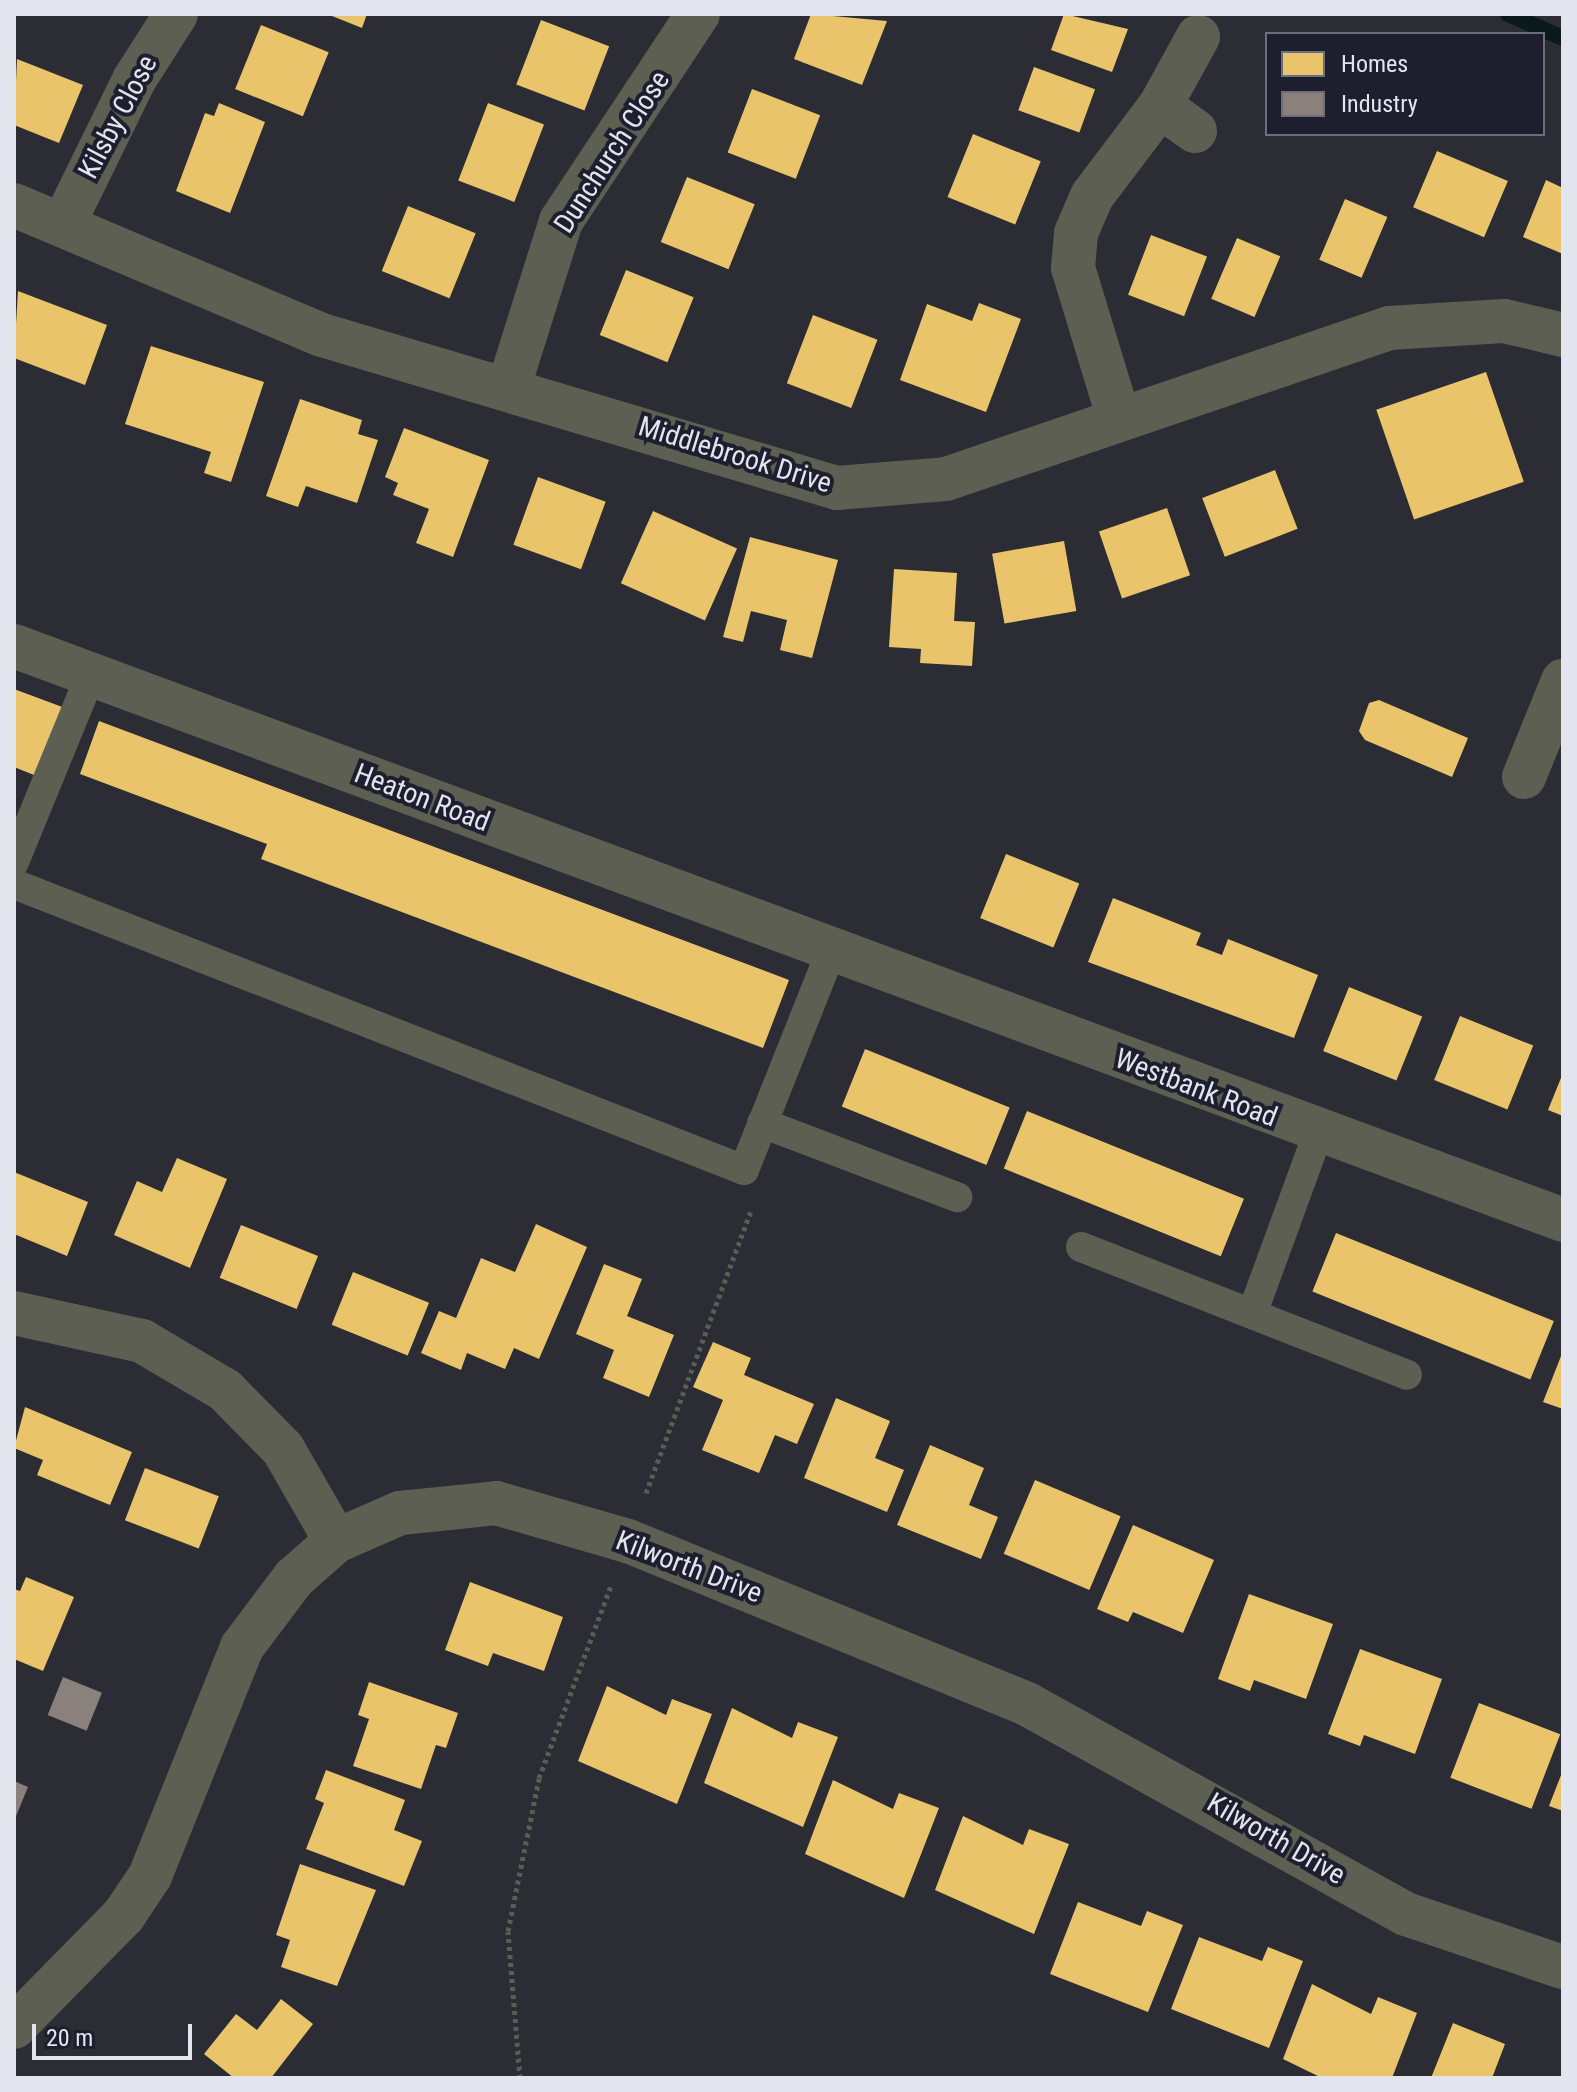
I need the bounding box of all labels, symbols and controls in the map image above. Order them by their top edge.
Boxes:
legend [1265,32,1545,136]
street label: Kilsby Close [72,50,164,184]
text: Homes [1341,50,1408,78]
street label: Dunchurch Close [547,65,677,239]
text: Industry [1341,90,1418,118]
street label: Middlebrook Drive [634,410,836,500]
street label: Heaton Road [350,757,494,839]
street label: Westbank Road [1110,1042,1282,1134]
street label: Kilworth Drive [611,1524,767,1610]
street label: Kilworth Drive [1201,1786,1351,1892]
scale bar [36,2008,196,2058]
text: 20 m [46,2024,93,2052]

